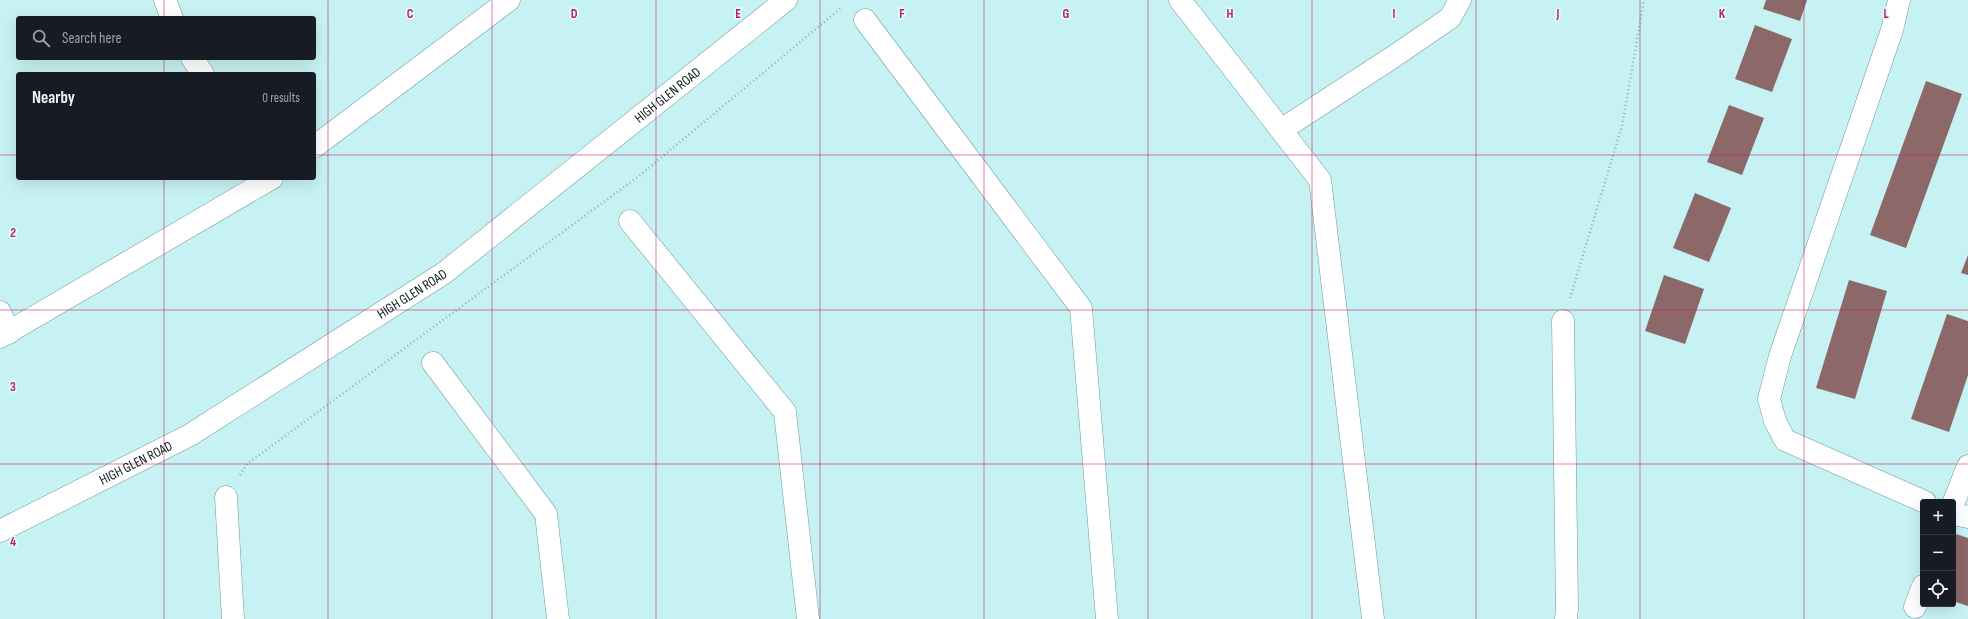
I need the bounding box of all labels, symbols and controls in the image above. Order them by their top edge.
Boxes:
text: C [407,6,414,22]
text: D [571,6,578,22]
text: E [735,6,741,22]
text: F [899,6,905,22]
text: G [1063,6,1070,22]
text: H [1227,6,1234,22]
text: I [1393,6,1396,22]
text: J [1556,6,1560,22]
text: K [1719,6,1726,22]
text: L [1883,6,1889,22]
search box [16,16,316,60]
icon: search [30,27,52,49]
text: Search here [62,29,122,48]
street label: HIGH GLEN ROAD [631,63,704,126]
text: Nearby [32,88,75,108]
text: 0 results [262,90,300,106]
text: 2 [10,225,16,241]
street label: HIGH GLEN ROAD [374,265,450,322]
text: 3 [10,379,16,395]
street label: HIGH GLEN ROAD [96,437,175,488]
map controls [1920,499,1956,607]
button: + [1920,499,1956,535]
text: 4 [10,534,16,550]
button: − [1920,535,1956,571]
button: locate [1920,571,1956,607]

